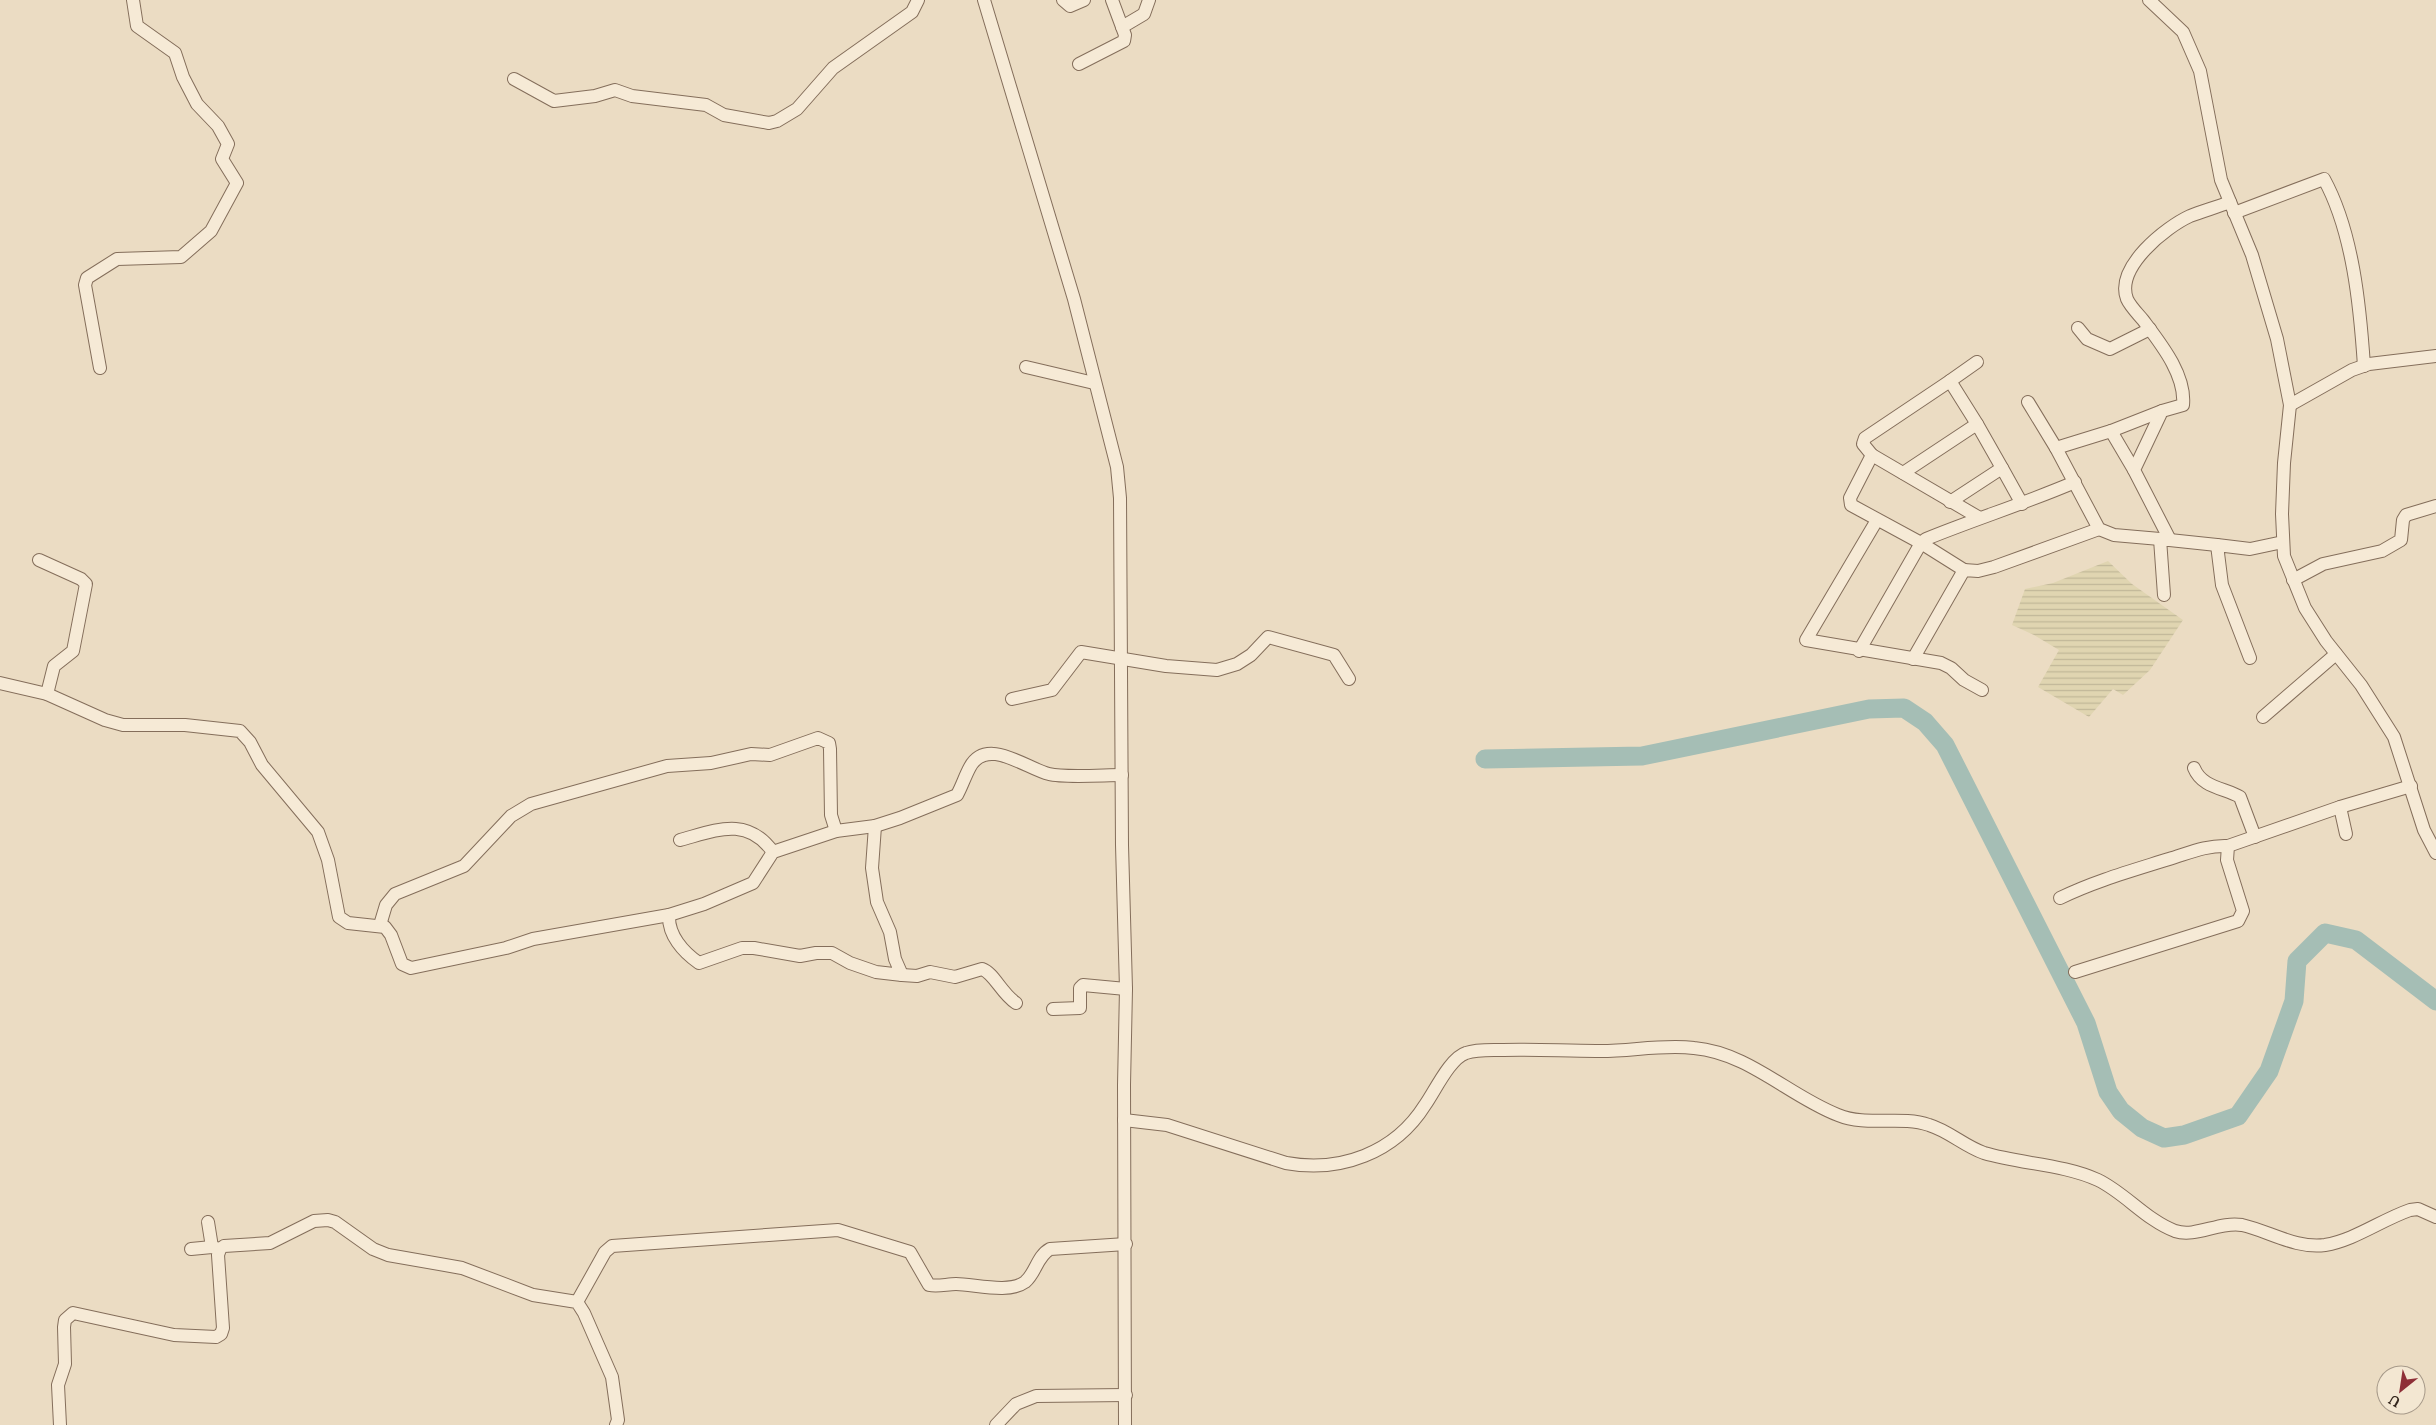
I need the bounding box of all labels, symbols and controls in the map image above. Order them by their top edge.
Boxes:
north arrow [2376,1365,2426,1415]
text: U [2385,1391,2404,1412]

